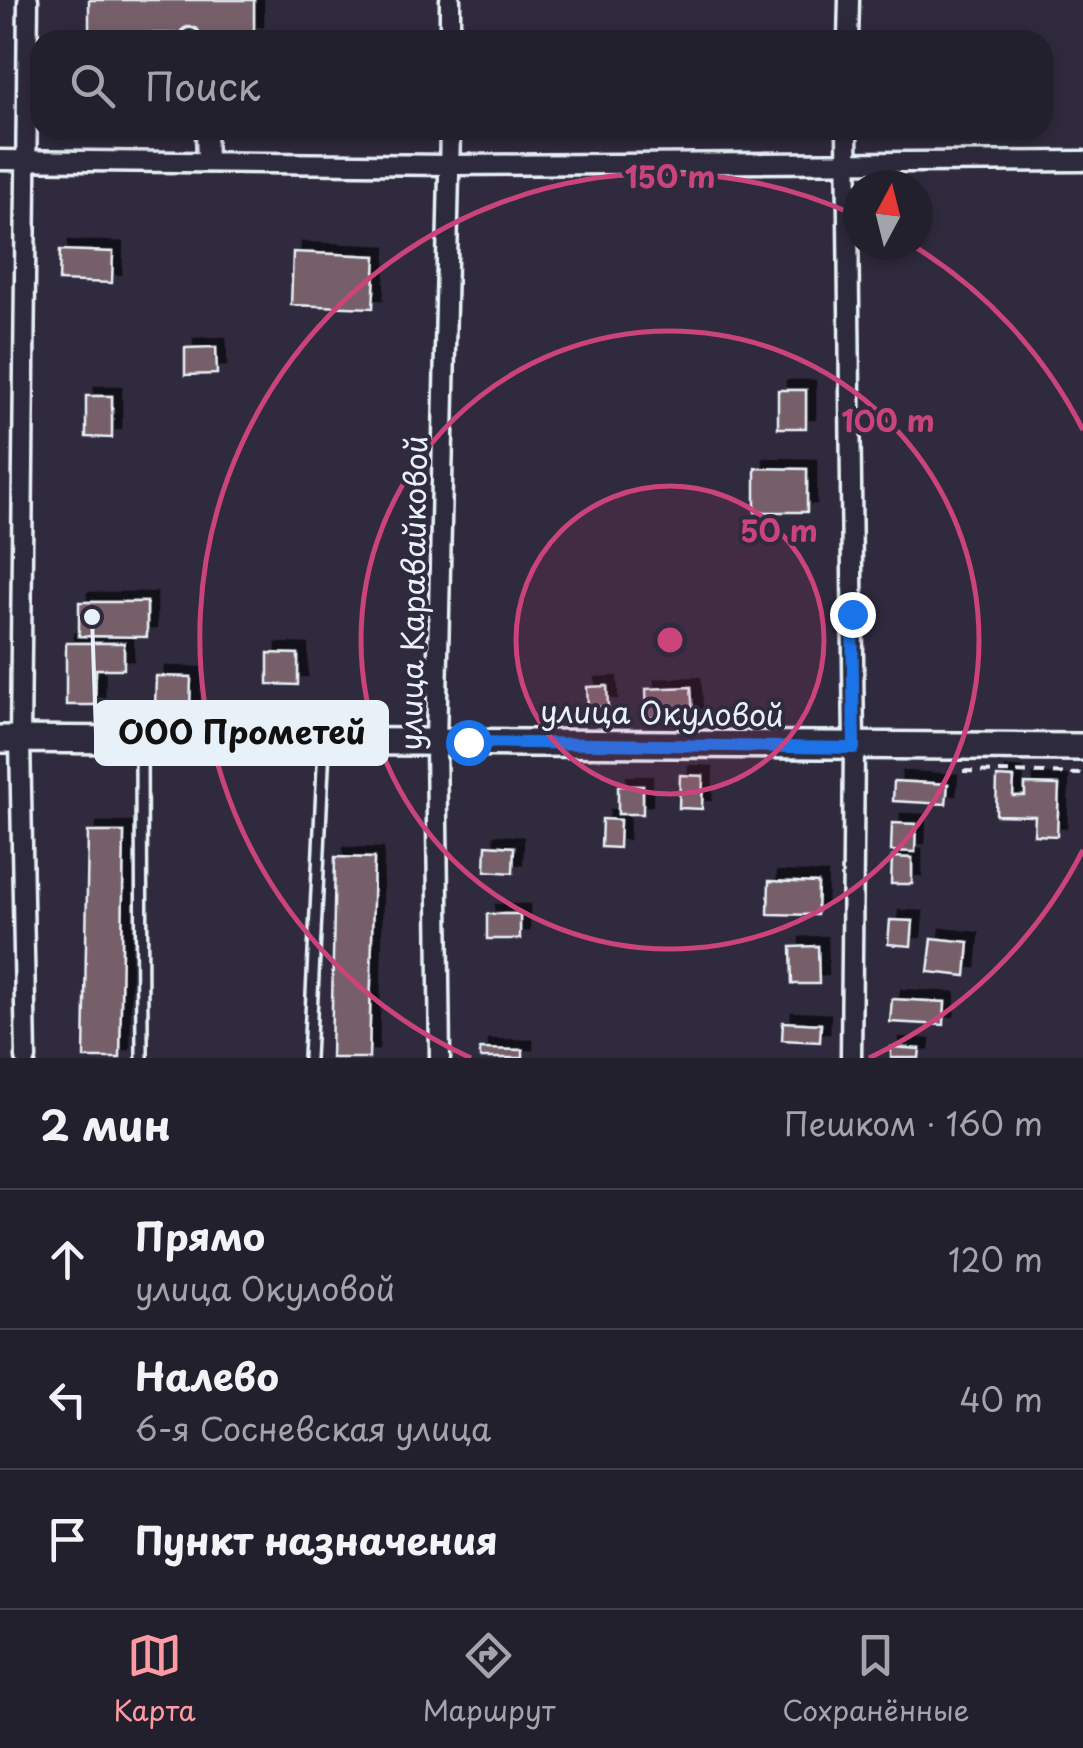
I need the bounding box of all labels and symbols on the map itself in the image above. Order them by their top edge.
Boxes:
text: 150 m [625,153,715,198]
north arrow [843,170,933,260]
text: 100 m [841,397,935,442]
street label: улица Каравайковой [387,435,437,751]
text: 50 m [740,507,818,552]
route end [830,592,876,638]
centre of rings [652,622,688,658]
street label: улица Окуловой [540,687,784,737]
callout: ООО Прометей [96,702,387,764]
text: ООО Прометей [118,707,366,755]
route start [446,720,492,766]

